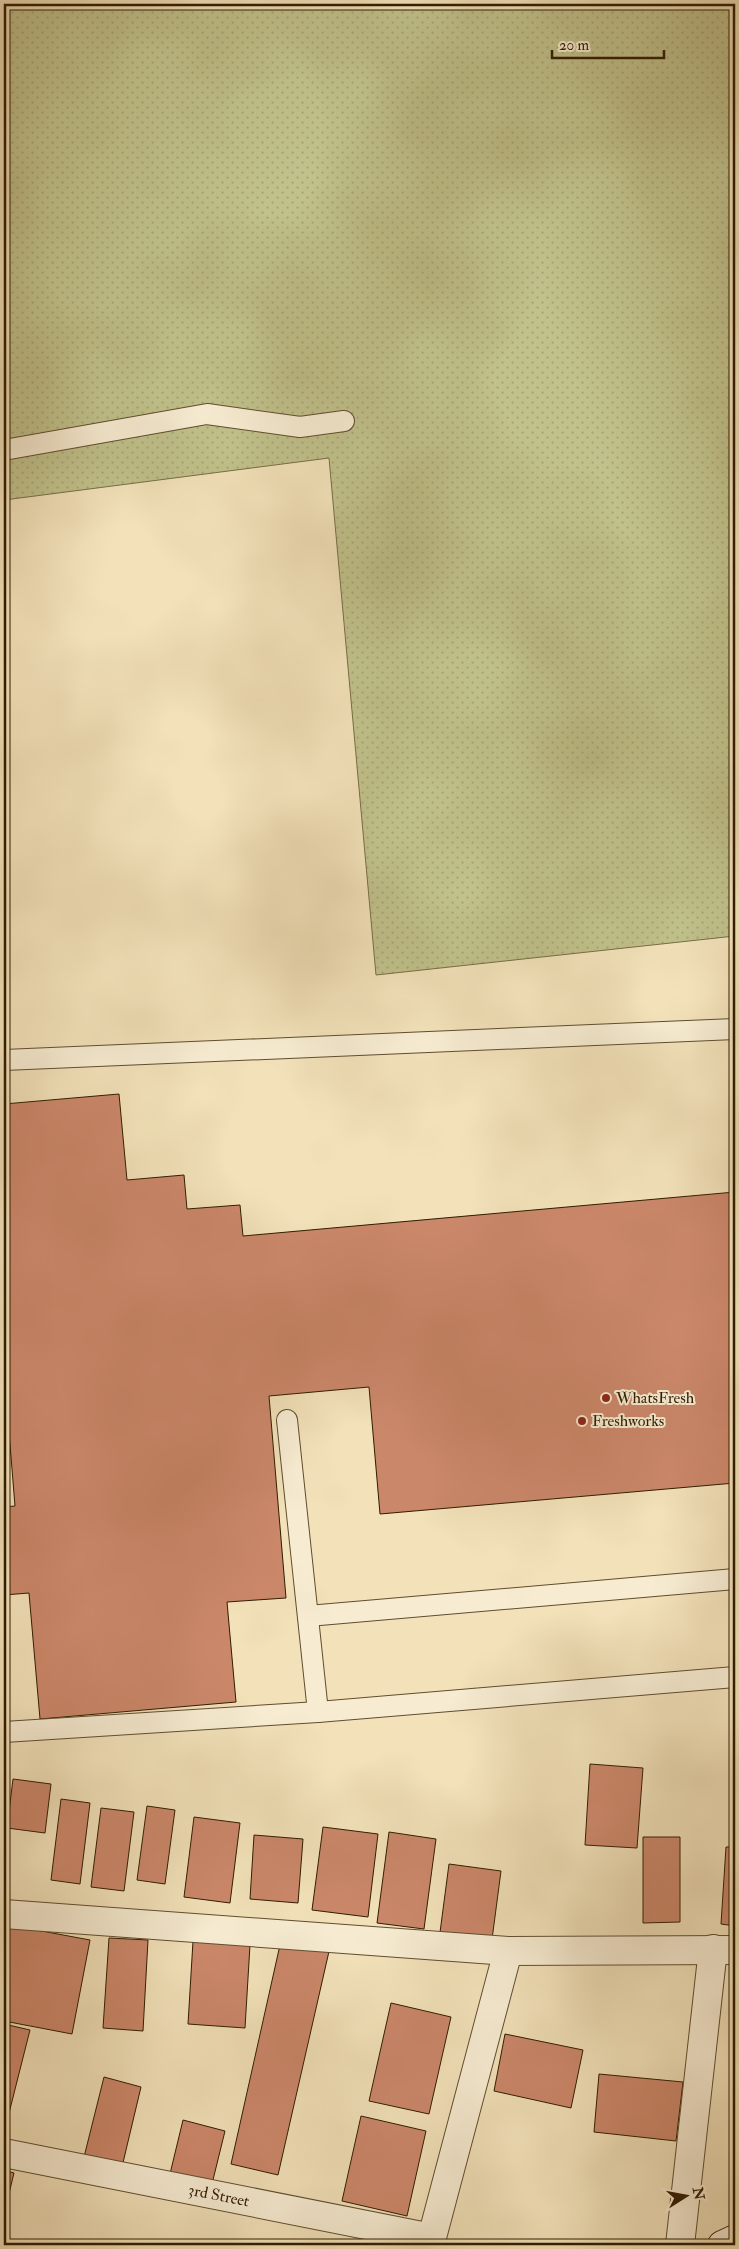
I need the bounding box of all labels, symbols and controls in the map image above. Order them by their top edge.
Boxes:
scale bar [552,28,664,60]
text: 20 m [559,36,589,55]
place label: WhatsFresh [615,1388,695,1408]
marker: WhatsFresh [600,1392,612,1404]
place label: Freshworks [592,1411,664,1431]
marker: Freshworks [576,1415,588,1427]
north arrow [662,2172,712,2222]
street label: 3rd Street [187,2180,251,2211]
text: N [689,2185,708,2202]

